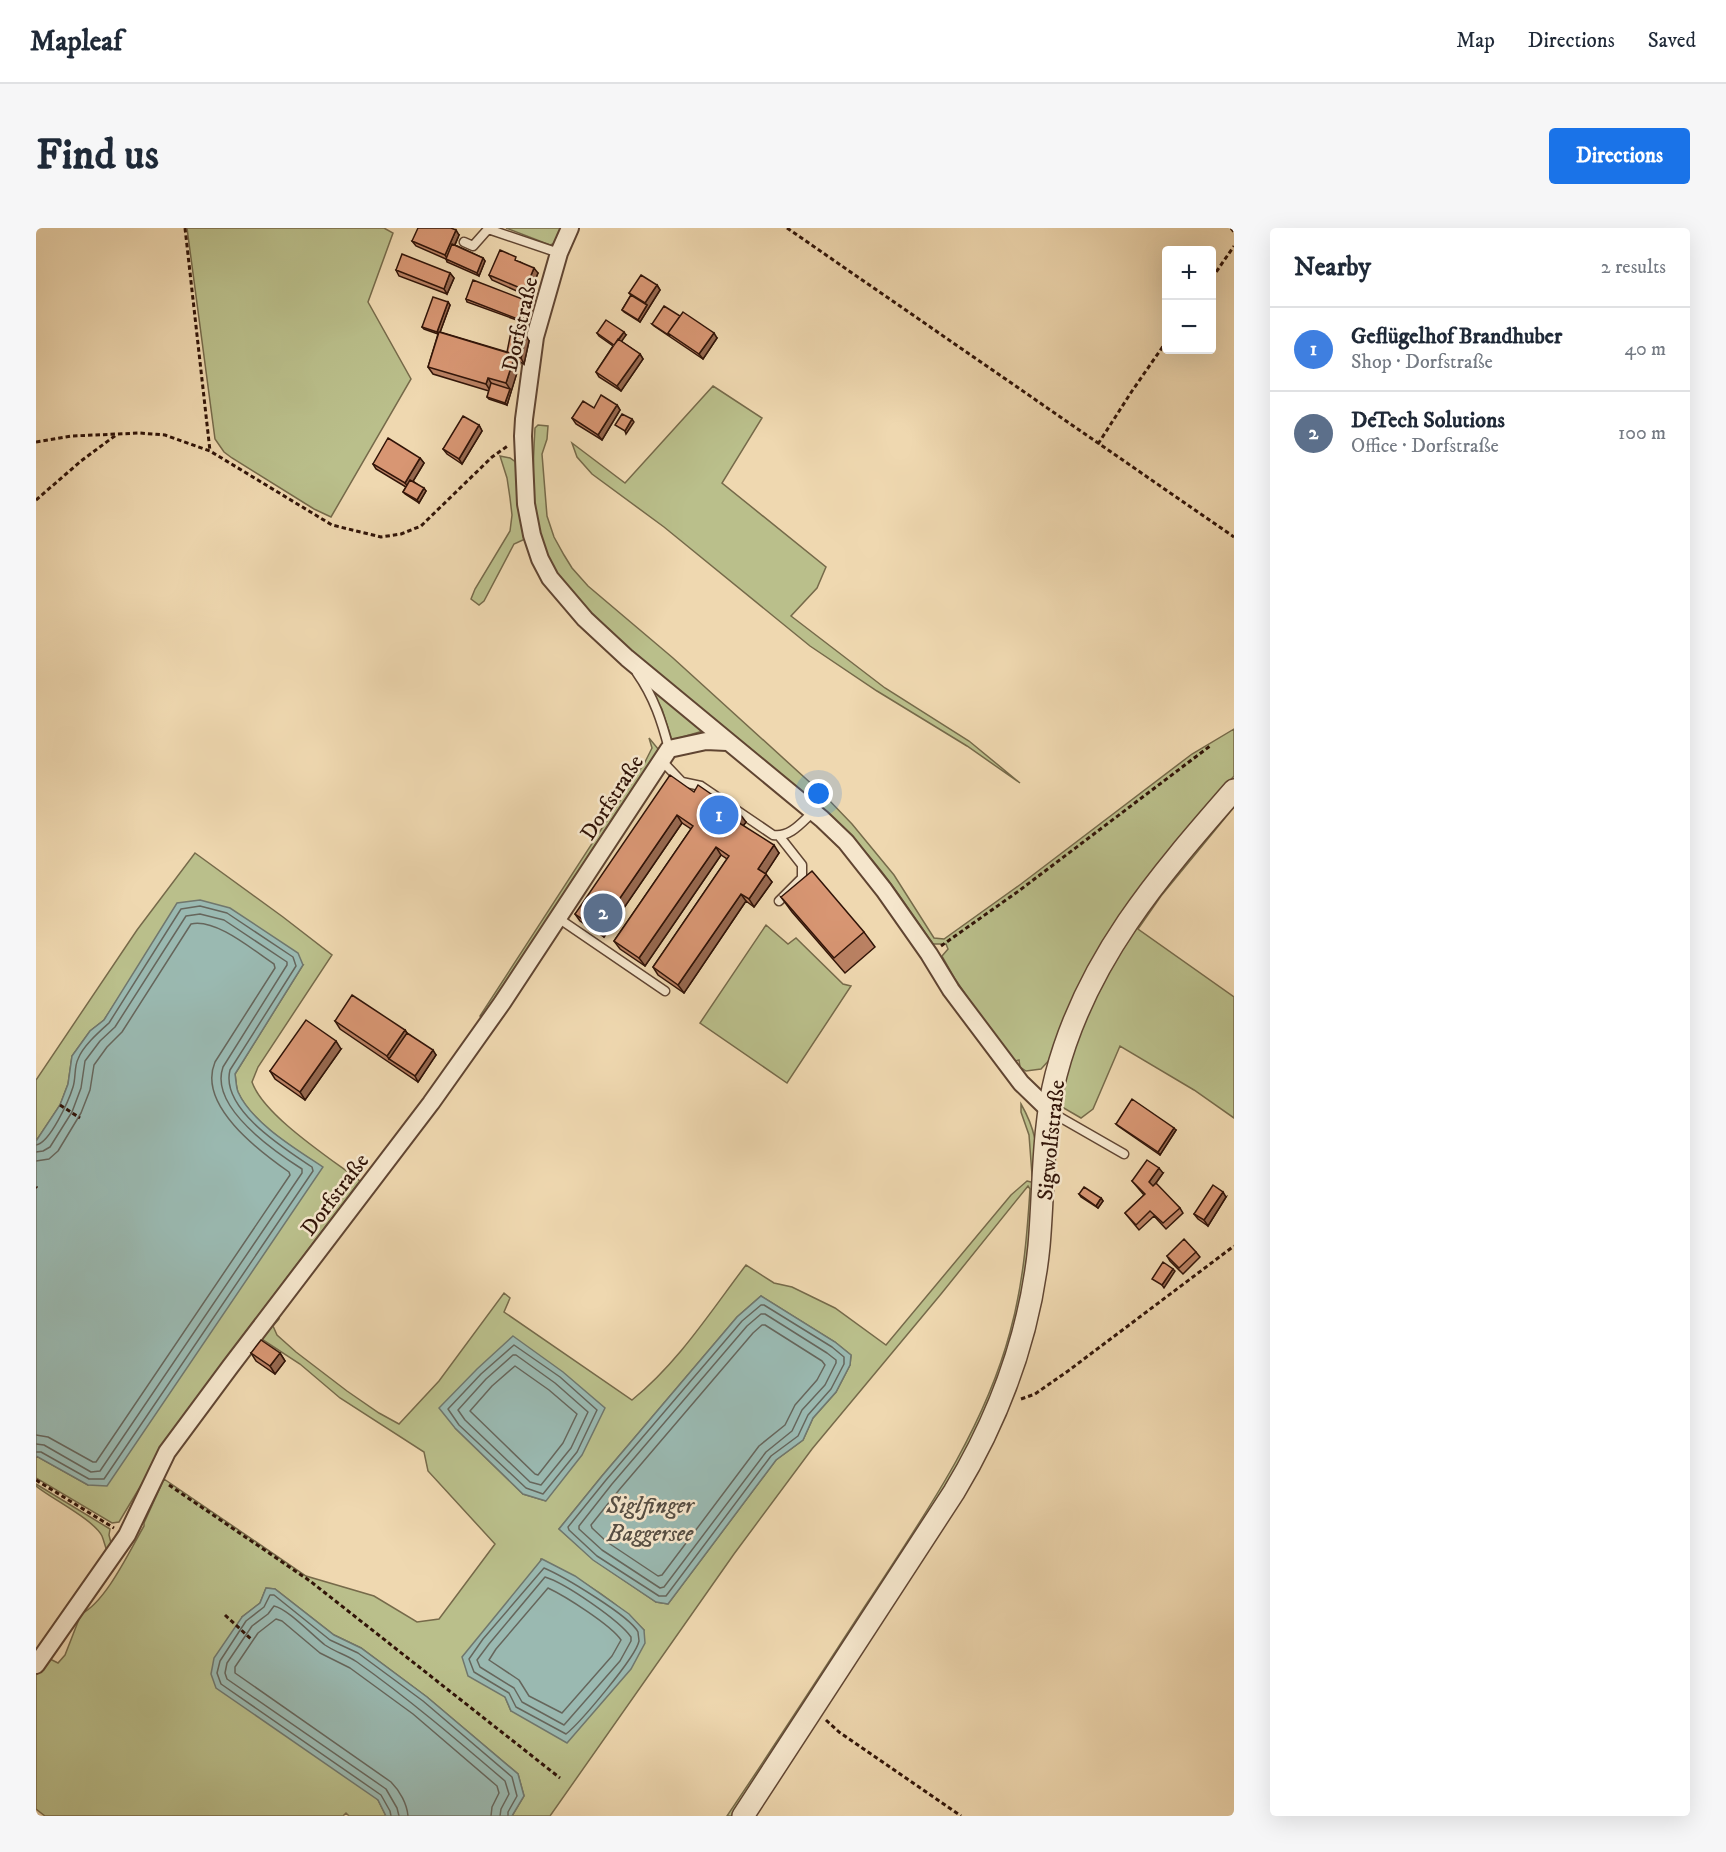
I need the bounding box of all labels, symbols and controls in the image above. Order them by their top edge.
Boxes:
text: Mapleaf [30,24,122,59]
text: Map [1456,28,1495,54]
text: Directions [1528,28,1615,54]
text: Saved [1648,28,1696,54]
button: Directions [1549,128,1690,184]
text: Find us [36,130,159,182]
map controls [1162,246,1216,354]
button: + [1162,246,1216,300]
text: Nearby [1294,251,1371,284]
text: 2 results [1601,255,1666,280]
street label: Dorfstraße [496,274,544,374]
button: − [1162,300,1216,354]
text: Geflügelhof Brandhuber [1351,323,1562,350]
text: 1 [1310,337,1317,362]
text: 40 m [1624,337,1666,362]
text: Shop · Dorfstraße [1351,350,1493,375]
text: DeTech Solutions [1351,407,1505,434]
text: 2 [1309,421,1318,446]
text: 100 m [1618,421,1666,446]
text: Office · Dorfstraße [1351,434,1499,459]
street label: Dorfstraße [575,750,650,846]
your location [804,779,833,808]
pin: 1 [700,792,738,838]
pin: 2 [584,890,622,936]
street label: Sigwolfstraße [1032,1079,1071,1202]
street label: Dorfstraße [295,1148,375,1242]
water label: Siglfinger Baggersee [605,1491,696,1549]

